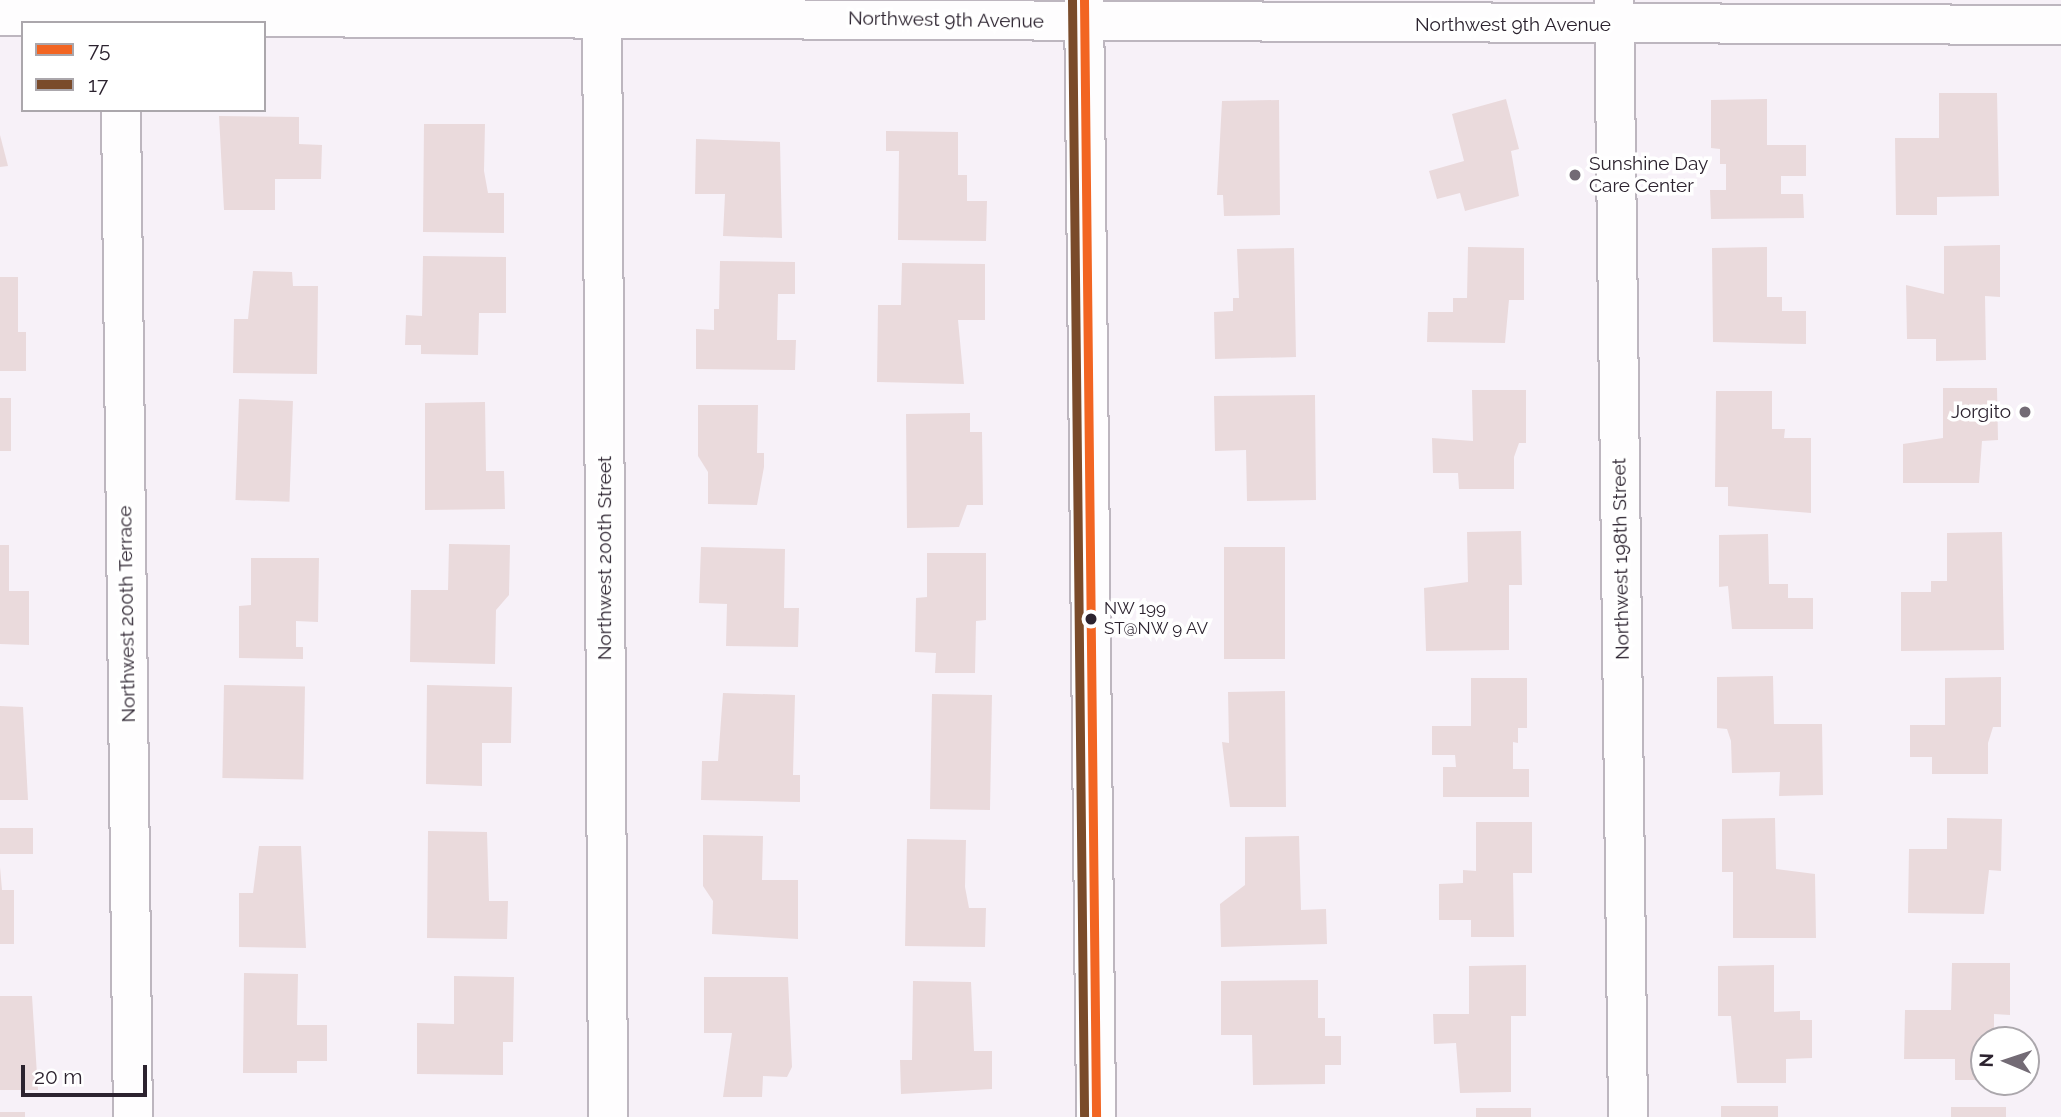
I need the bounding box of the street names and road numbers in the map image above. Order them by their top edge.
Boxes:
street label: Northwest 9th Avenue [848,7,1044,33]
street label: Northwest 9th Avenue [1415,14,1611,36]
street label: Northwest 200th Street [594,456,616,660]
street label: Northwest 198th Street [1608,458,1634,660]
street label: Northwest 200th Terrace [114,505,140,723]

